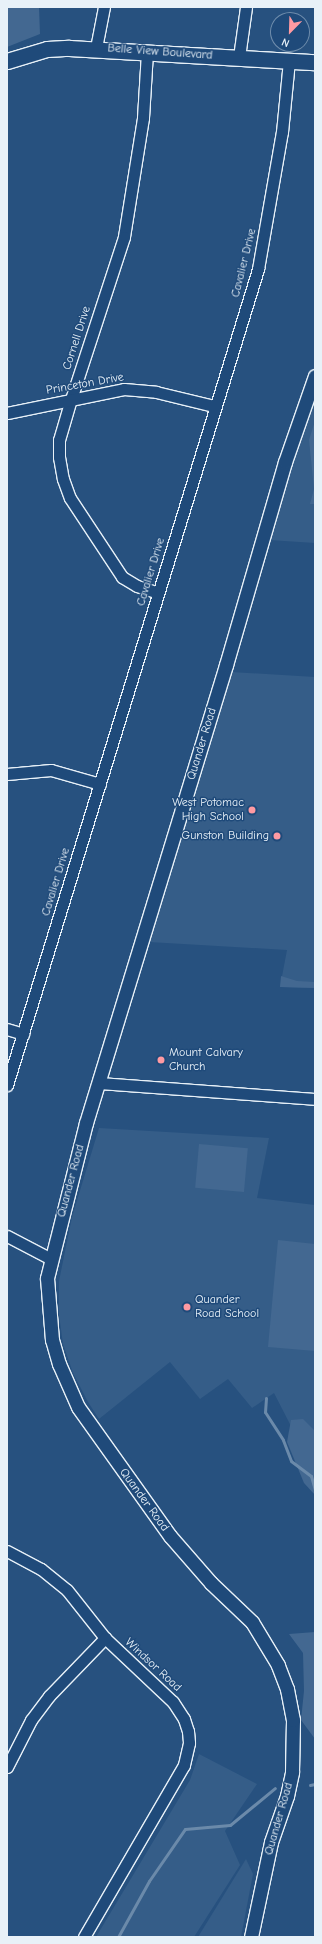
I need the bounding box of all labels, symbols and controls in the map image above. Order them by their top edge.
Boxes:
north arrow [270,12,310,52]
text: N [280,35,291,50]
street label: Belle View Boulevard [107,41,213,63]
street label: Cavalier Drive [228,227,260,299]
street label: Cornell Drive [60,304,94,372]
street label: Princeton Drive [45,370,125,398]
street label: Cavalier Drive [134,536,168,608]
street label: Quander Road [184,706,220,782]
place label: West Potomac High School [172,796,244,824]
marker: West Potomac High School [247,805,257,815]
place label: Gunston Building [182,829,269,843]
marker: Gunston Building [272,831,282,841]
street label: Cavalier Drive [39,846,73,918]
place label: Mount Calvary Church [169,1046,243,1074]
marker: Mount Calvary Church [156,1055,166,1065]
street label: Quander Road [54,1143,88,1219]
place label: Quander Road School [195,1293,259,1321]
marker: Quander Road School [182,1302,192,1312]
street label: Quander Road [116,1466,172,1534]
street label: Windsor Road [122,1635,184,1695]
street label: Quander Road [262,1781,296,1857]

